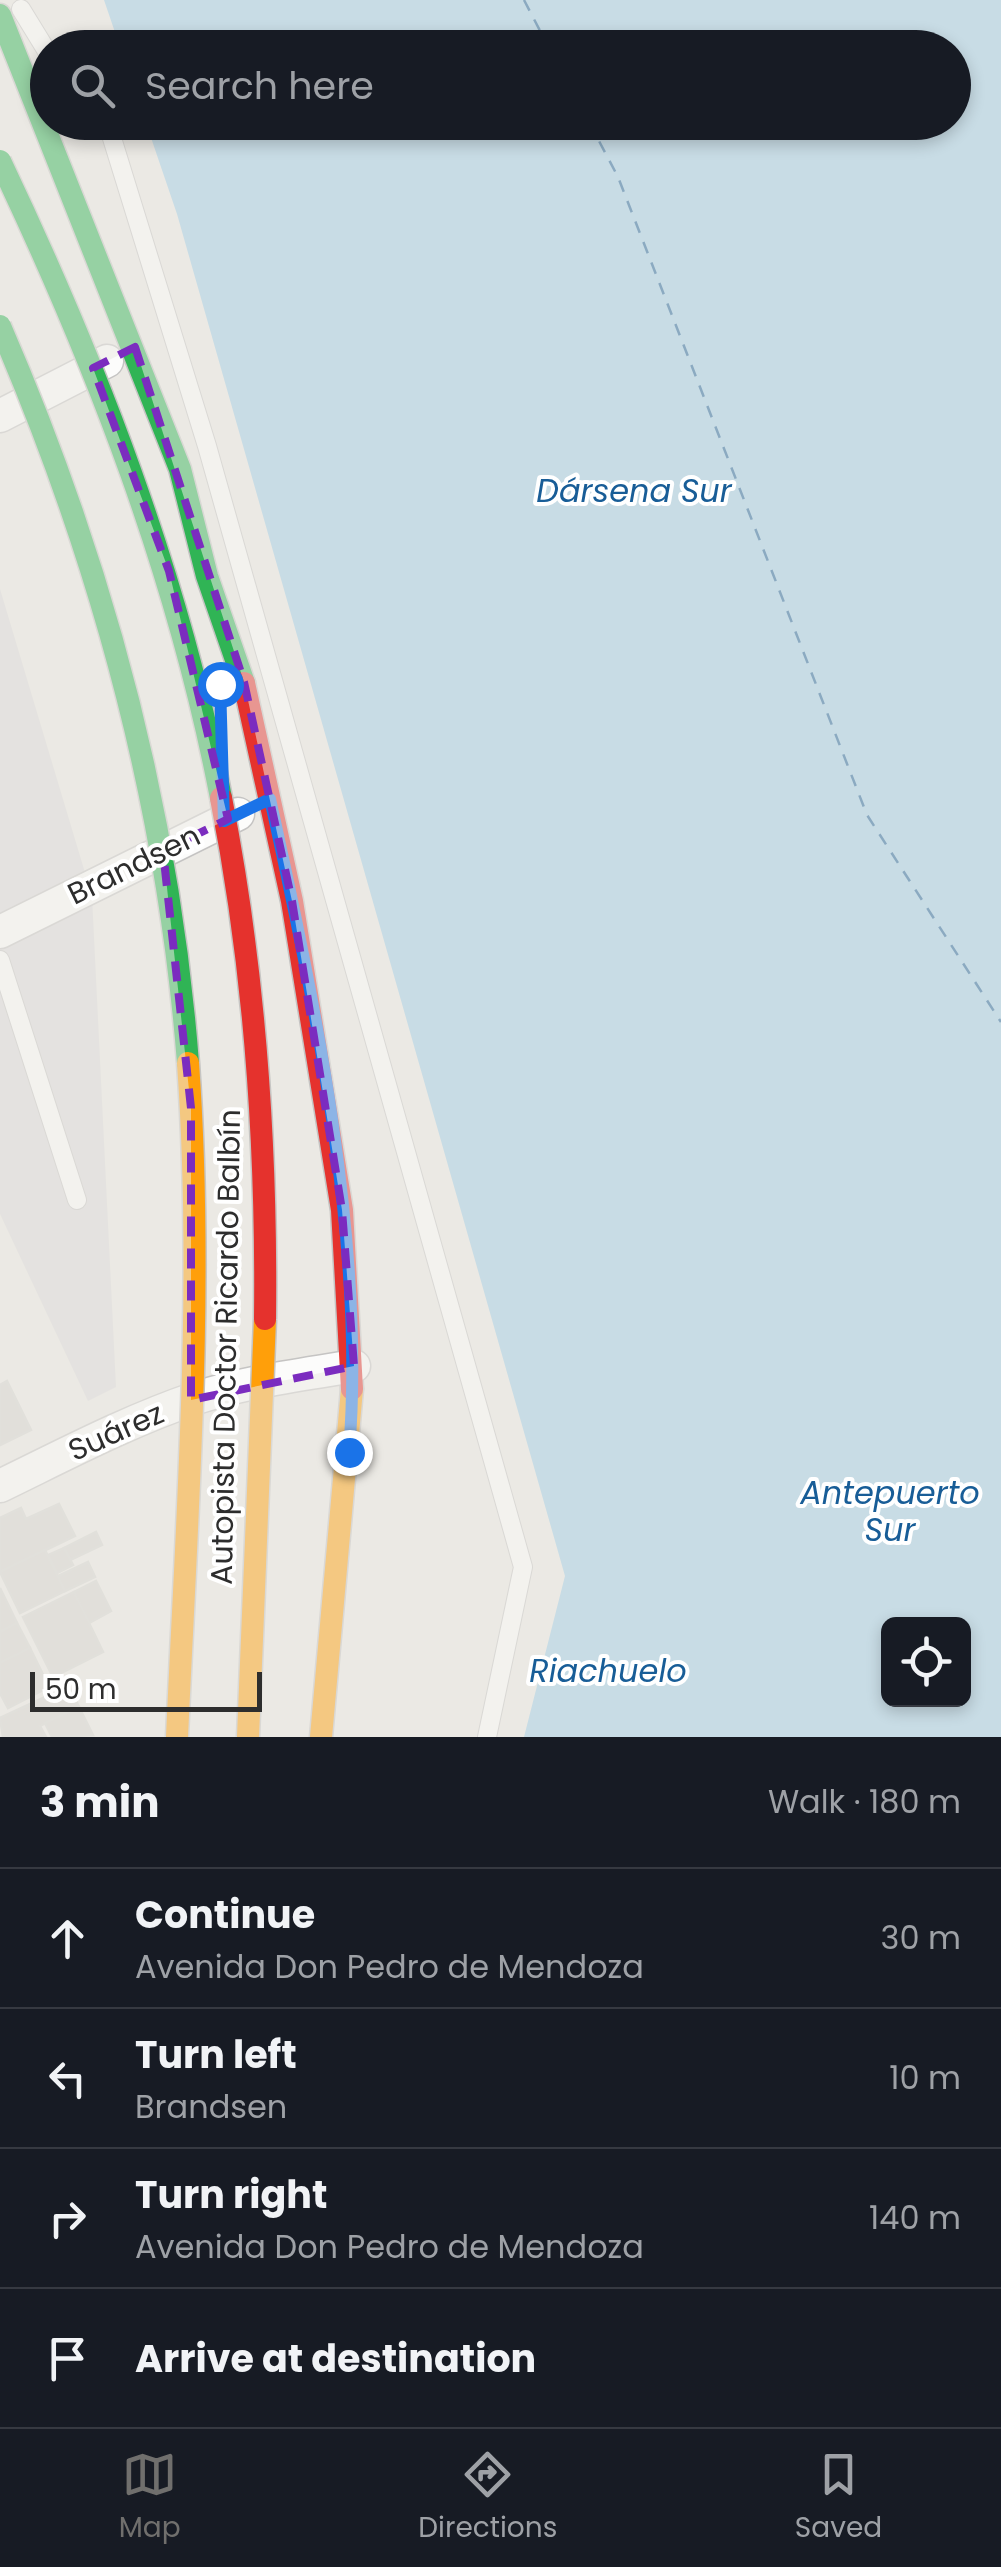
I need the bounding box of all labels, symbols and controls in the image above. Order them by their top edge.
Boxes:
search box [30,30,971,140]
icon: search [65,58,120,113]
text: Search here [145,59,374,112]
water label: Dársena Sur [536,468,733,513]
route start [198,662,244,708]
street label: Brandsen [60,814,207,915]
street label: Autopista Doctor Ricardo Balbín [200,1109,251,1585]
street label: Suárez [61,1391,170,1472]
route end [327,1430,373,1476]
water label: Antepuerto Sur [799,1470,980,1552]
map controls [881,1617,971,1707]
button: locate [881,1617,971,1707]
water label: Riachuelo [529,1648,687,1693]
scale bar [30,1667,262,1712]
text: 50 m [45,1670,116,1709]
text: 3 min [40,1773,160,1832]
text: Walk · 180 m [768,1779,961,1824]
text: Continue [135,1888,315,1941]
icon: ahead [40,1911,95,1966]
text: 30 m [881,1915,961,1960]
text: Avenida Don Pedro de Mendoza [135,1944,644,1989]
text: Turn left [135,2028,297,2081]
icon: left [40,2051,95,2106]
text: 10 m [889,2055,961,2100]
text: Brandsen [135,2084,287,2129]
text: Turn right [135,2168,327,2221]
icon: right [40,2191,95,2246]
text: 140 m [869,2195,961,2240]
text: Avenida Don Pedro de Mendoza [135,2224,644,2269]
icon: arrive [40,2331,95,2386]
text: Arrive at destination [135,2332,536,2385]
tab: Map [119,2447,181,2549]
tab: Directions [418,2447,557,2549]
tab: Saved [795,2447,882,2549]

